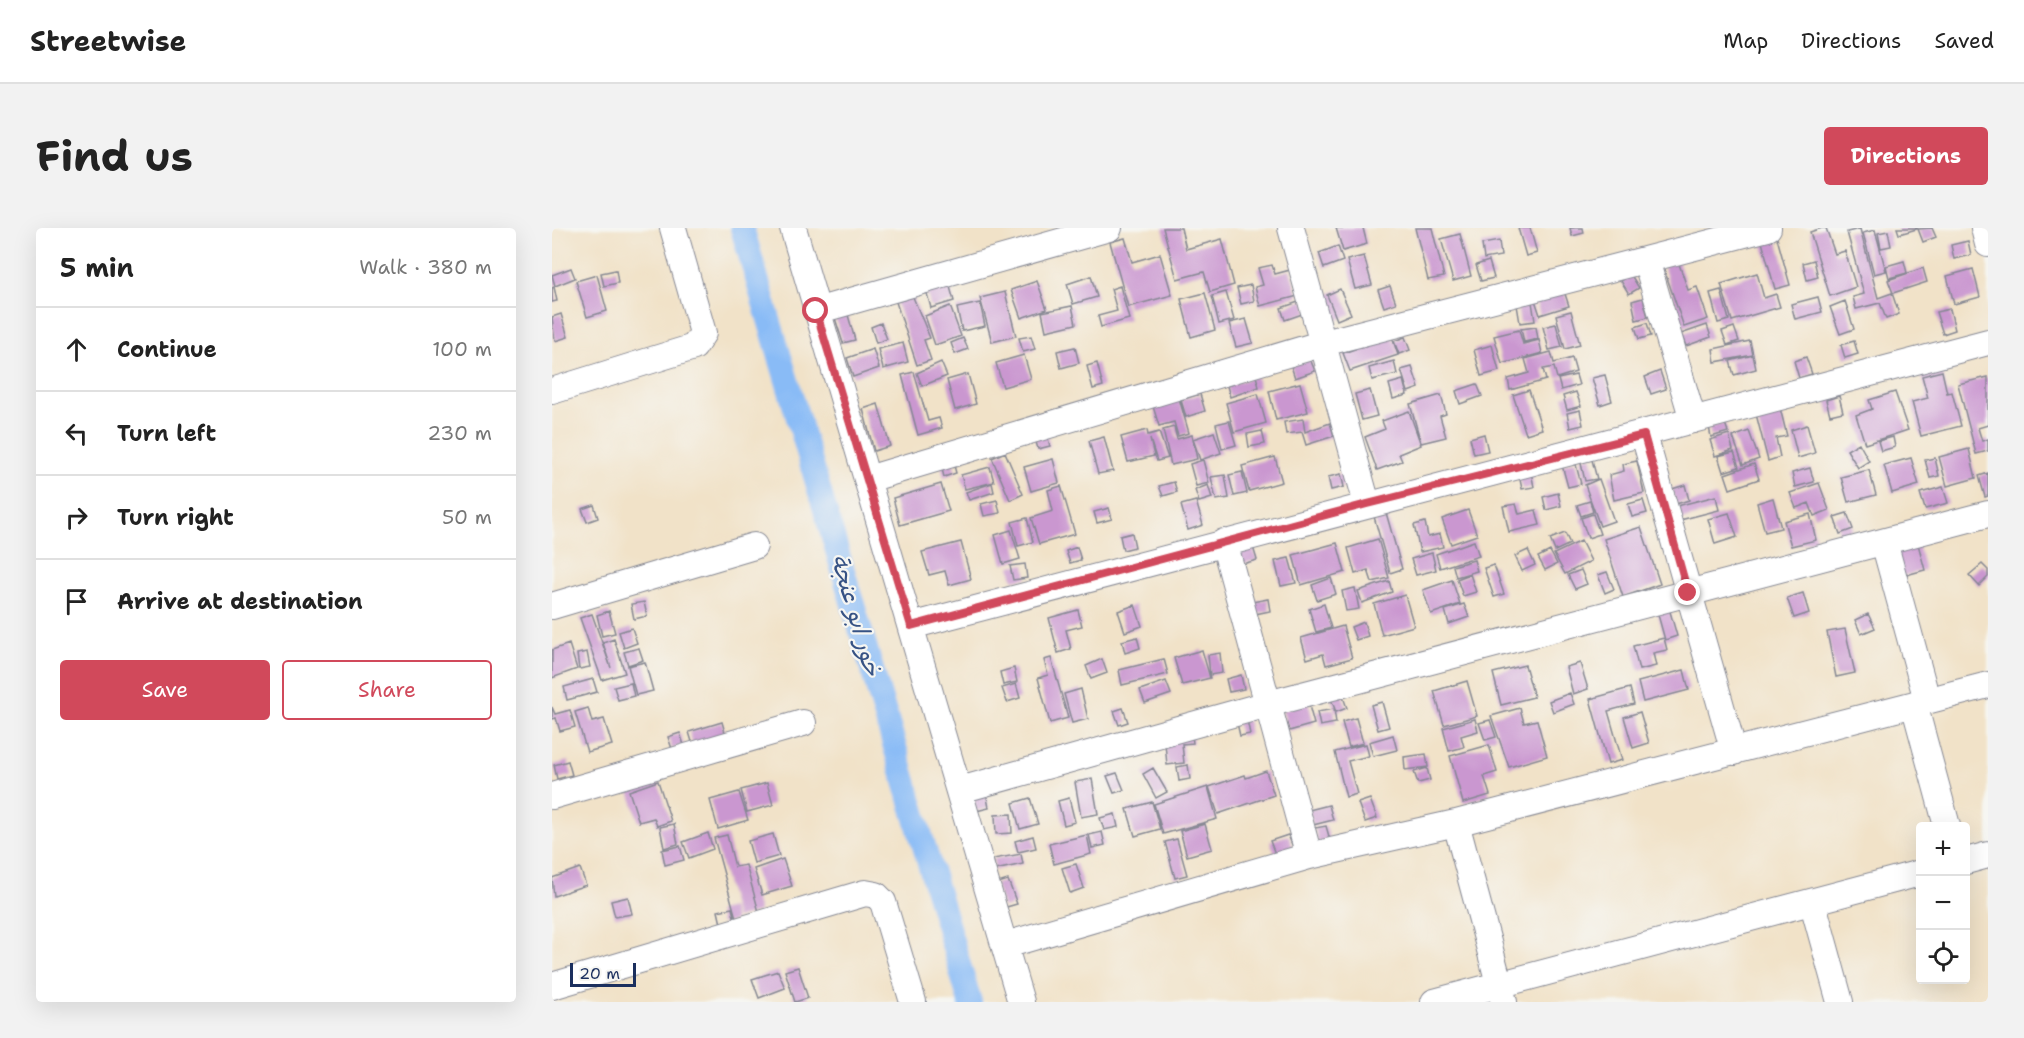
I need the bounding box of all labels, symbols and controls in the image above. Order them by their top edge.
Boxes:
text: Streetwise [30,22,186,60]
text: Map [1723,27,1768,55]
text: Directions [1801,27,1901,55]
text: Saved [1934,27,1994,55]
button: Directions [1824,127,1988,185]
text: Find us [36,128,193,184]
text: 5 min [60,250,134,285]
text: Walk · 380 m [359,254,492,280]
route start [802,297,828,323]
icon: ahead [60,333,93,366]
text: Continue [117,335,217,364]
text: 100 m [432,336,492,362]
icon: left [60,417,93,450]
text: Turn left [117,419,216,448]
text: 230 m [427,420,492,446]
icon: right [60,501,93,534]
text: Turn right [117,503,234,532]
text: 50 m [442,504,492,530]
water label: خور ابو عنجة [823,550,889,680]
route end [1674,579,1700,605]
icon: arrive [60,585,93,618]
text: Arrive at destination [117,587,363,616]
button: Save [60,660,270,720]
button: Share [282,660,492,720]
map controls [1916,822,1970,984]
button: + [1916,822,1970,876]
button: − [1916,876,1970,930]
button: locate [1916,930,1970,984]
scale bar [570,960,636,988]
text: 20 m [579,963,620,984]

